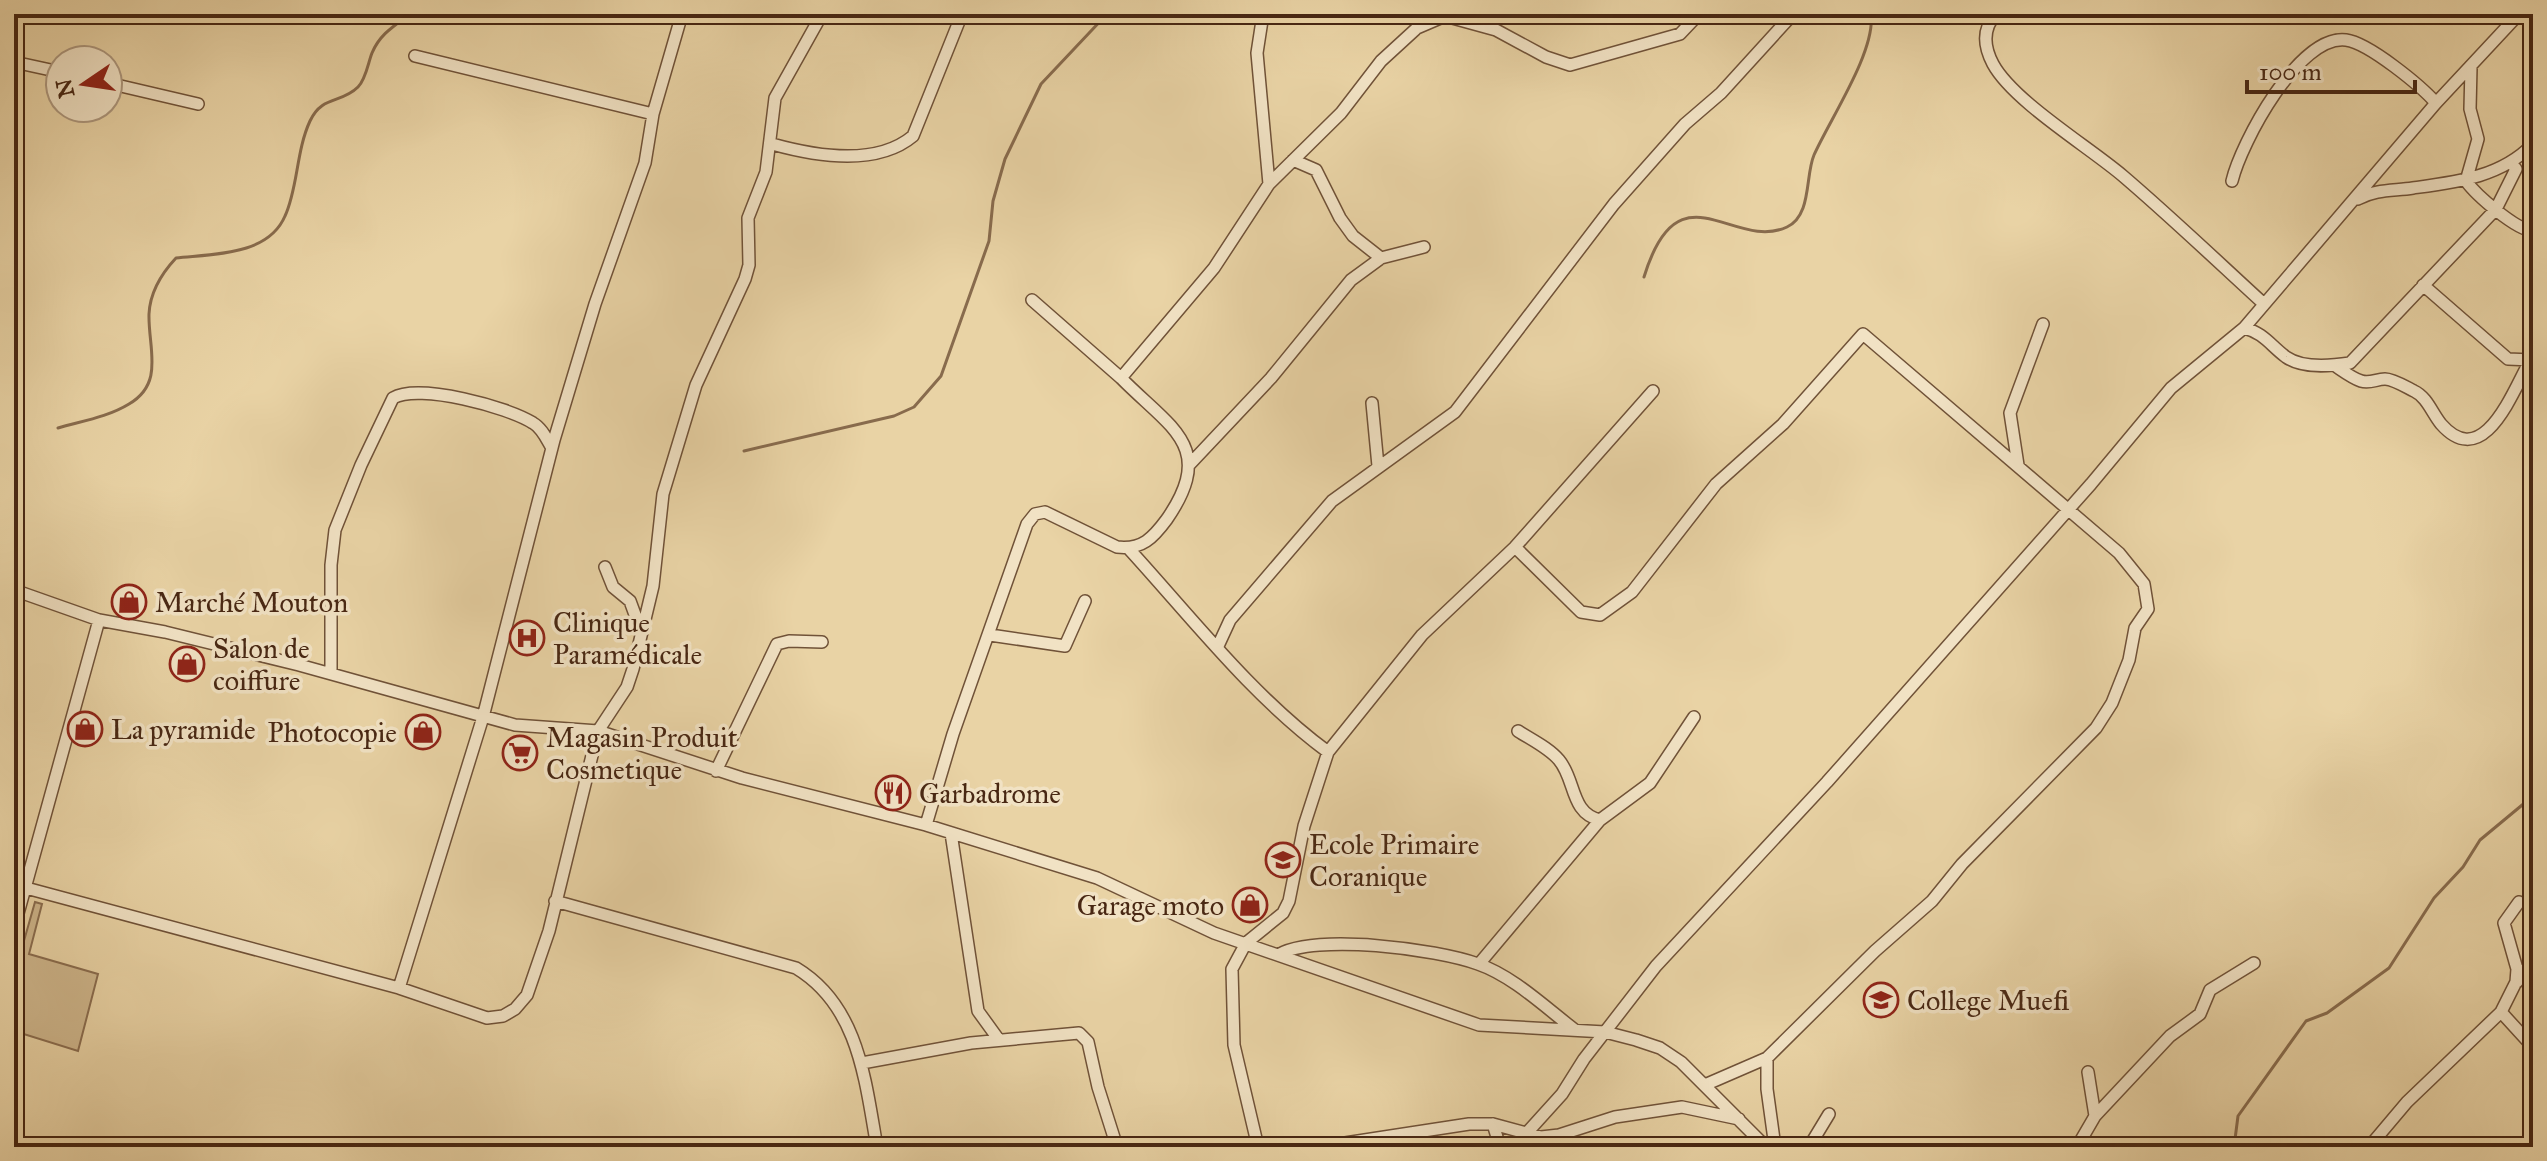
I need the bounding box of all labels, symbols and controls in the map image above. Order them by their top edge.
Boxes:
north arrow [44,44,124,124]
scale bar [2247,44,2415,94]
text: 100 m [2259,57,2322,87]
text: N [50,76,80,101]
shop icon: Marché Mouton [110,583,148,621]
place label: Marché Mouton [155,585,348,620]
place label: Clinique Paramédicale [553,605,702,672]
hospital icon: Clinique Paramédicale [508,619,546,657]
place label: Salon de coiffure [213,631,310,698]
shop icon: Salon de coiffure [168,645,206,683]
shop icon: La pyramide [66,710,104,748]
place label: La pyramide [111,712,256,747]
shop icon: Photocopie [404,713,442,751]
place label: Photocopie [268,715,397,750]
place label: Magasin Produit Cosmetique [546,720,738,787]
supermarket icon: Magasin Produit Cosmetique [501,734,539,772]
restaurant icon: Garbadrome [874,774,912,812]
place label: Garbadrome [919,776,1061,811]
place label: Ecole Primaire Coranique [1309,827,1479,894]
school or university icon: Ecole Primaire Coranique [1264,841,1302,879]
shop icon: Garage moto [1231,886,1269,924]
place label: Garage moto [1077,888,1224,923]
school or university icon: College Muefi [1862,981,1900,1019]
place label: College Muefi [1907,983,2070,1018]

